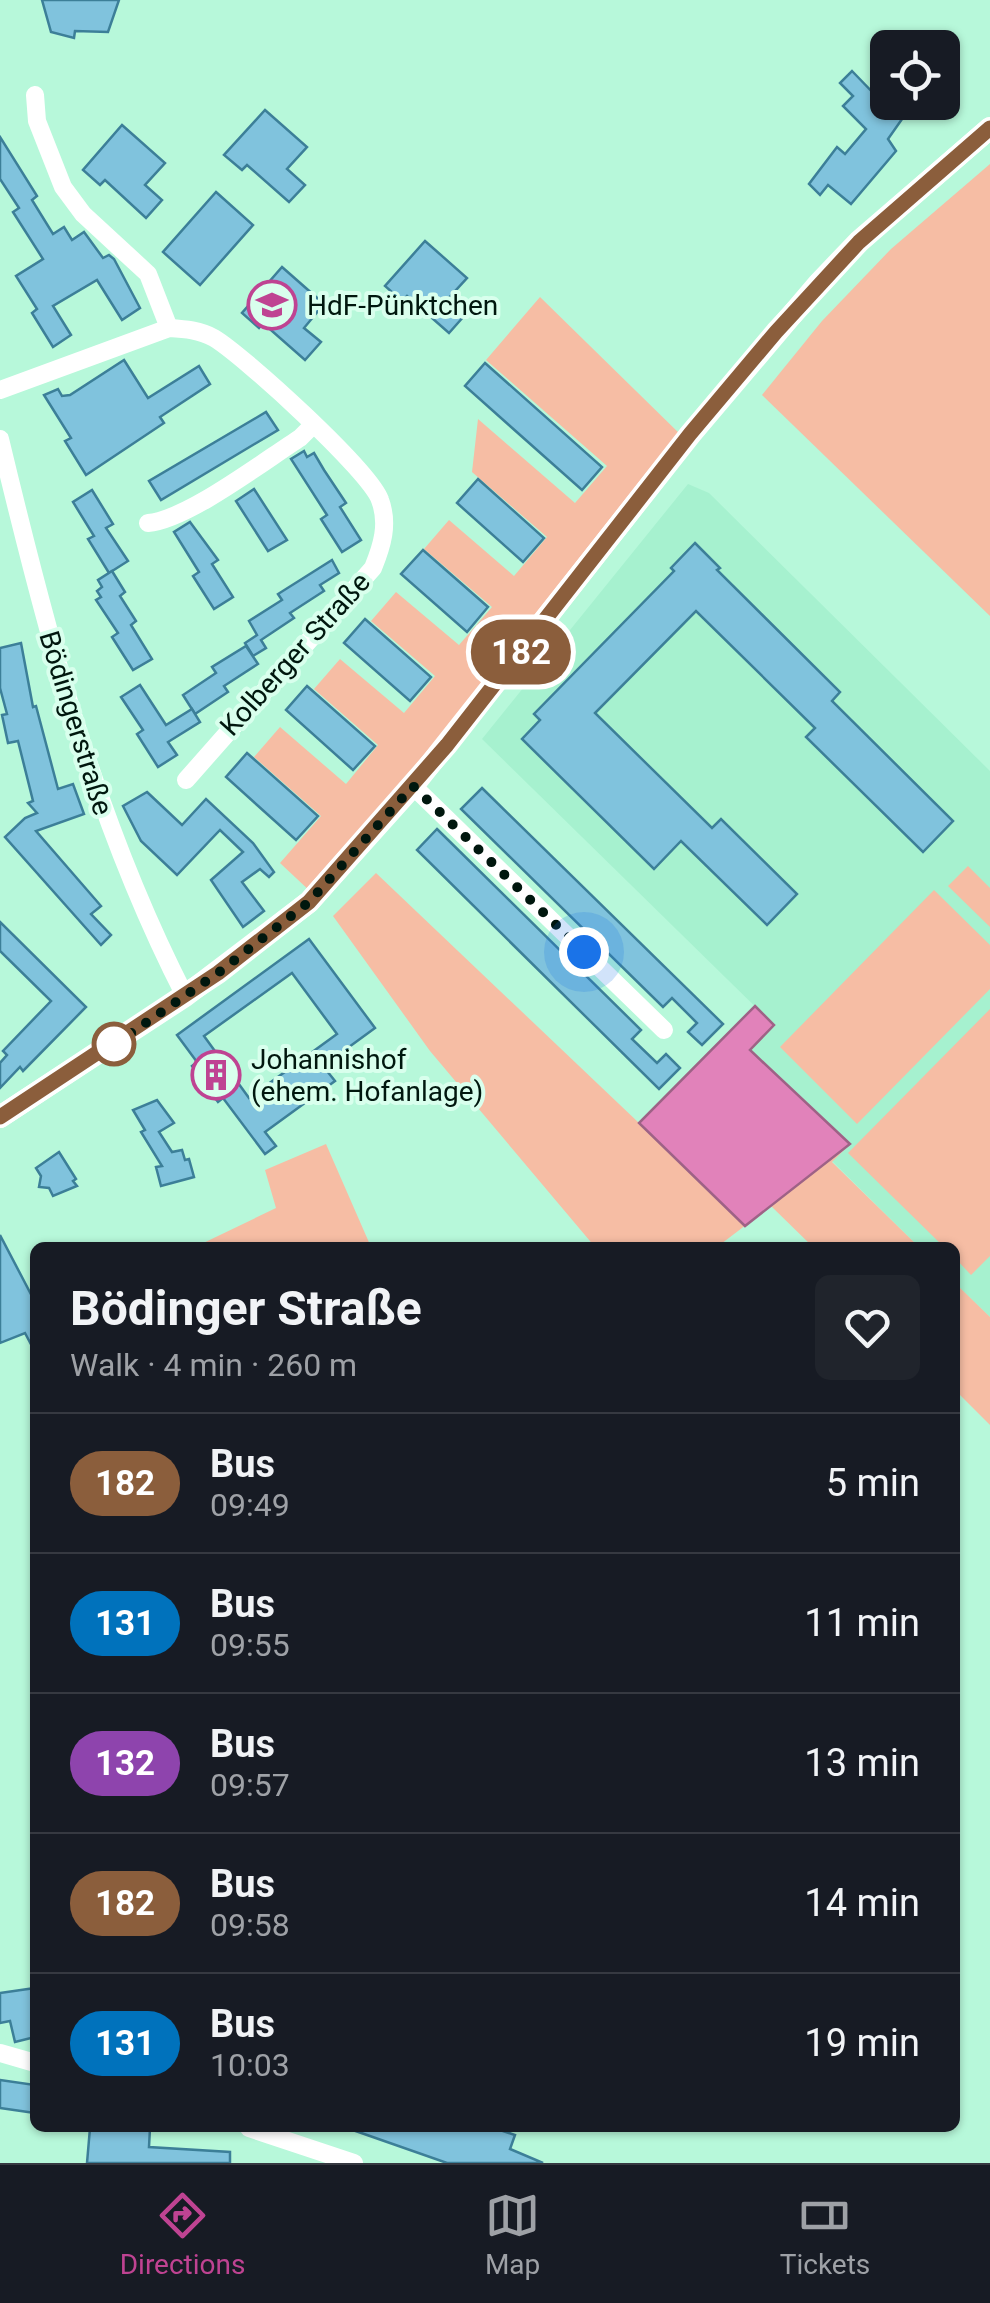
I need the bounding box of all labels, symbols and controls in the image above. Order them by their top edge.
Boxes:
map controls [870,30,960,120]
button: locate [870,30,960,120]
school or university icon: HdF-Pünktchen [246,279,298,331]
place label: HdF-Pünktchen [307,289,498,322]
street label: Kolberger Straße [213,566,377,742]
line badge: 182 [464,620,578,684]
street label: Bödingerstraße [32,627,120,819]
text: 182 [491,632,551,673]
your location [559,927,609,977]
unlabelled marker [93,1023,135,1065]
place label: Johannishof (ehem. Hofanlage) [251,1043,483,1108]
building icon: Johannishof (ehem. Hofanlage) [190,1049,242,1101]
button: heart [815,1275,920,1380]
text: Bödinger Straße [70,1280,422,1337]
text: Walk · 4 min · 260 m [70,1346,357,1384]
text: Bus [210,1442,275,1486]
text: 5 min [826,1461,920,1505]
text: 182 [95,1463,155,1504]
text: 09:49 [210,1486,290,1524]
text: Bus [210,1582,275,1626]
text: 11 min [804,1601,920,1645]
text: 131 [95,1603,155,1644]
text: 09:55 [210,1626,290,1664]
text: Bus [210,1722,275,1766]
text: 13 min [804,1741,920,1785]
text: 132 [95,1743,155,1784]
text: 09:57 [210,1766,290,1804]
text: Bus [210,1862,275,1906]
text: 14 min [804,1881,920,1925]
text: 182 [95,1883,155,1924]
text: 09:58 [210,1906,290,1944]
text: Bus [210,2002,275,2046]
text: 19 min [804,2021,920,2065]
text: 131 [95,2023,155,2064]
text: 10:03 [210,2046,290,2084]
tab: Directions [120,2188,245,2281]
tab: Map [485,2188,540,2281]
tab: Tickets [780,2188,870,2281]

